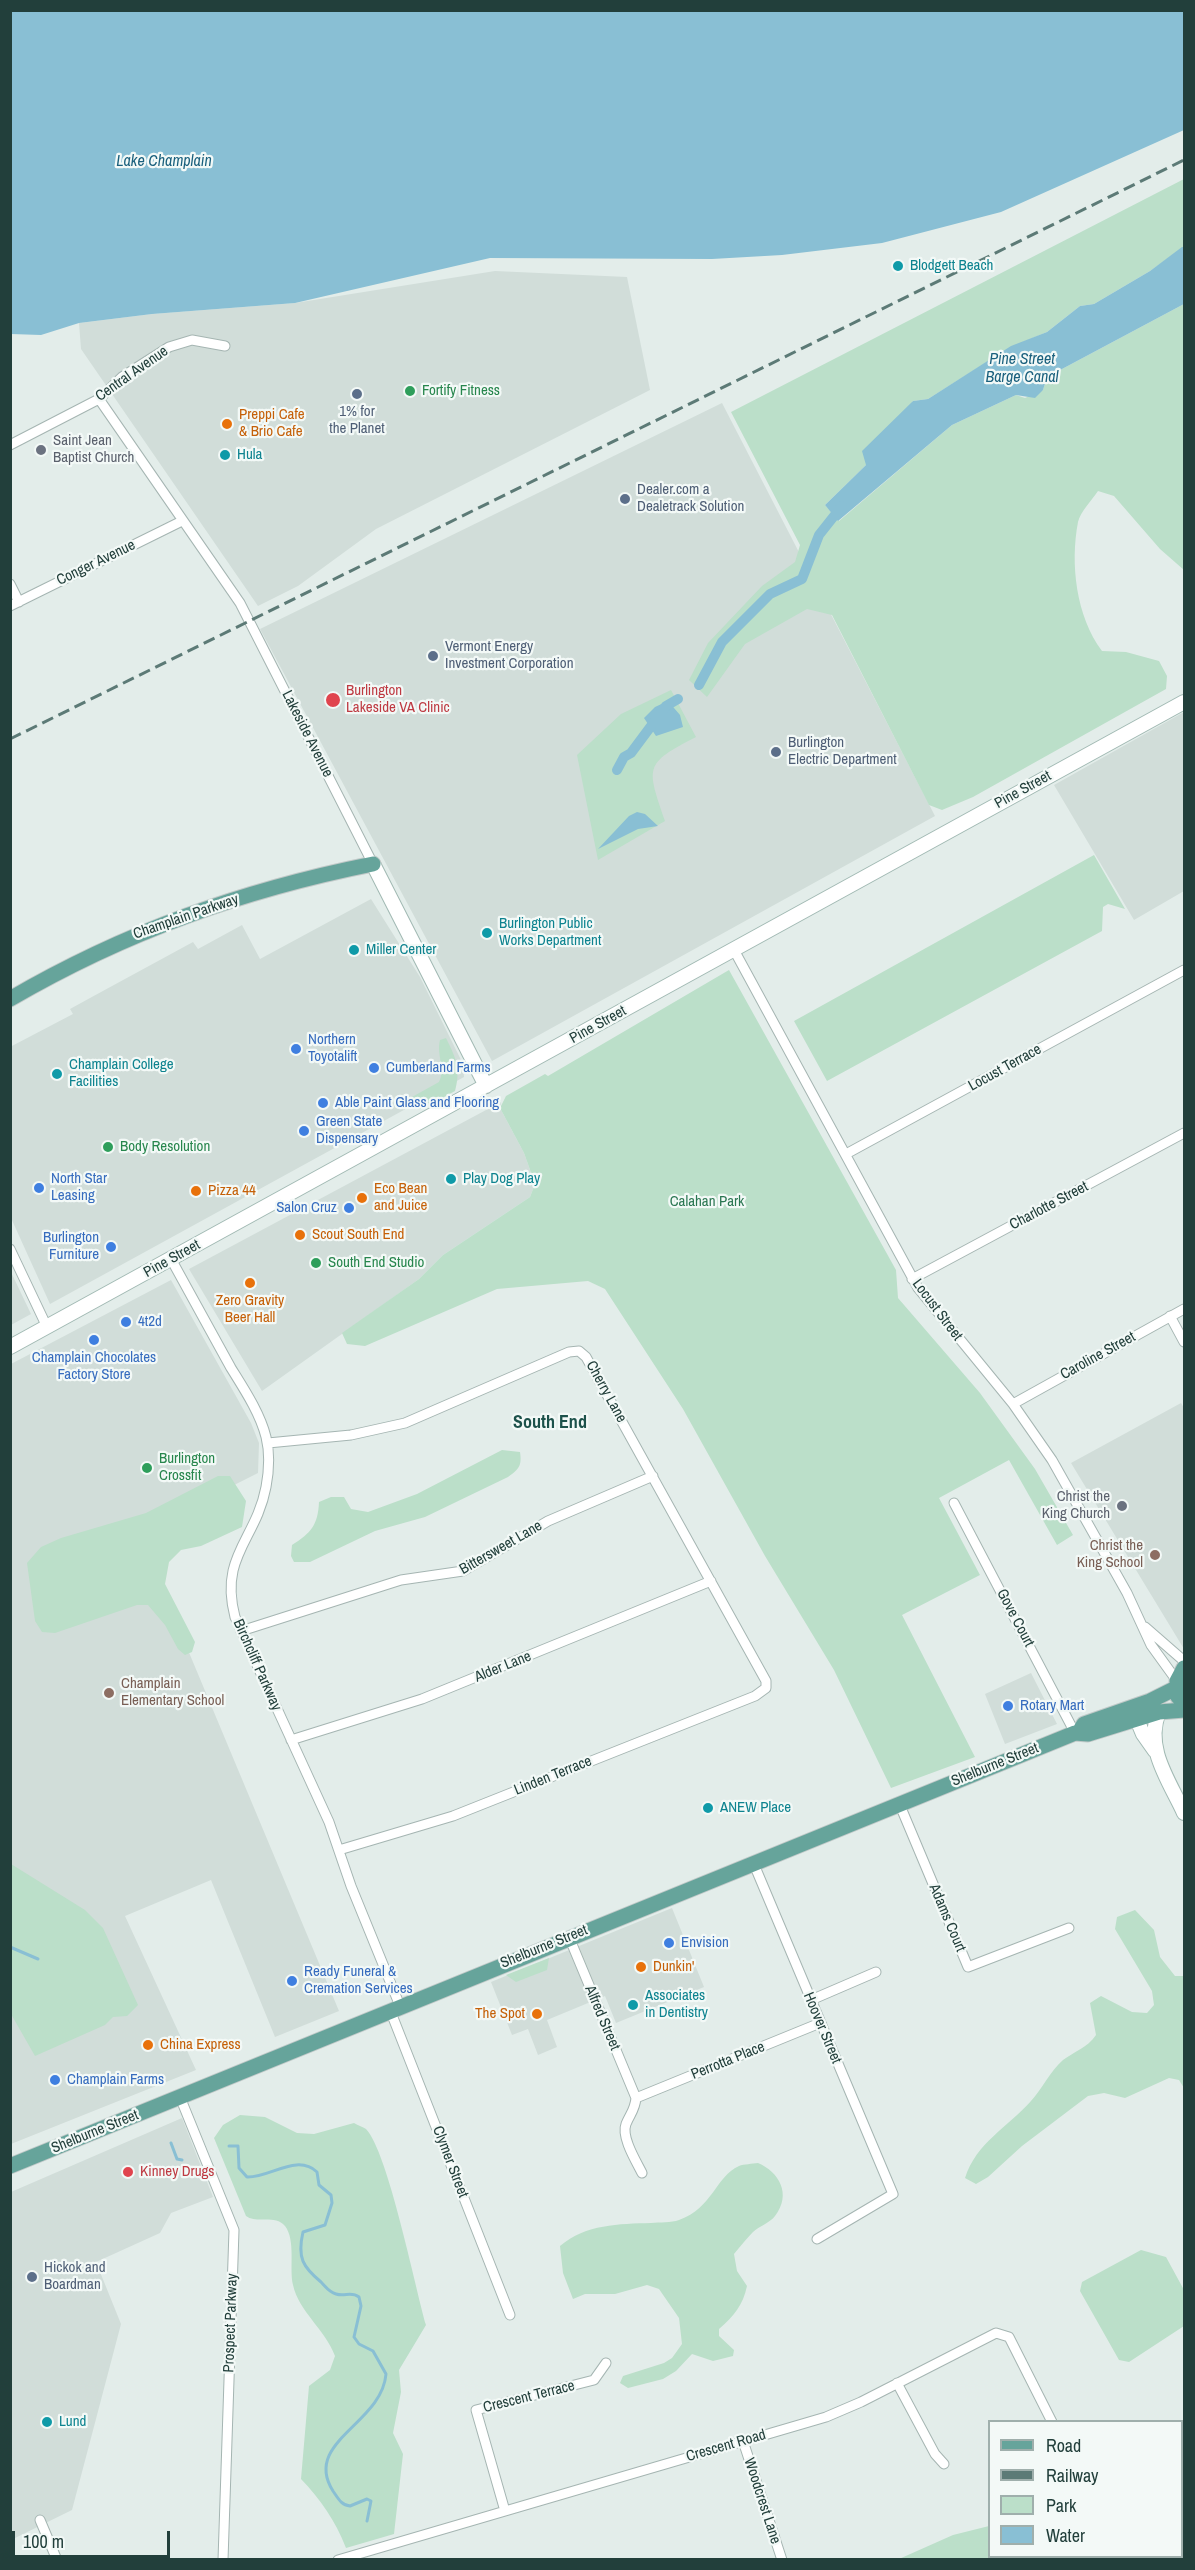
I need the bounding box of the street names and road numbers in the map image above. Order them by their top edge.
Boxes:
street label: Central Avenue [92,342,172,406]
street label: Conger Avenue [54,536,138,590]
street label: Lakeside Avenue [277,688,337,780]
street label: Pine Street [992,767,1054,813]
street label: Champlain Parkway [131,891,241,943]
street label: Pine Street [567,1002,629,1048]
street label: Locust Terrace [965,1041,1045,1095]
street label: Charlotte Street [1007,1178,1091,1234]
street label: Pine Street [141,1236,203,1282]
street label: Locust Street [908,1276,966,1344]
street label: Caroline Street [1057,1328,1139,1384]
street label: Cherry Lane [582,1358,630,1426]
street label: Bittersweet Lane [457,1517,545,1579]
street label: Gove Court [992,1586,1038,1650]
street label: Birchcliff Parkway [229,1616,285,1714]
street label: Alder Lane [472,1648,534,1686]
street label: Shelburne Street [949,1739,1041,1791]
street label: Linden Terrace [512,1752,594,1800]
street label: Adams Court [925,1881,969,1955]
street label: Shelburne Street [498,1921,590,1973]
street label: Alfred Street [580,1983,624,2053]
street label: Hoover Street [799,1990,845,2066]
street label: Perrotta Place [688,2038,768,2084]
street label: Shelburne Street [49,2106,141,2158]
street label: Clymer Street [428,2124,472,2200]
street label: Prospect Parkway [220,2273,242,2373]
street label: Crescent Terrace [481,2377,577,2417]
street label: Crescent Road [684,2426,768,2466]
street label: Woodcrest Lane [740,2456,784,2546]

